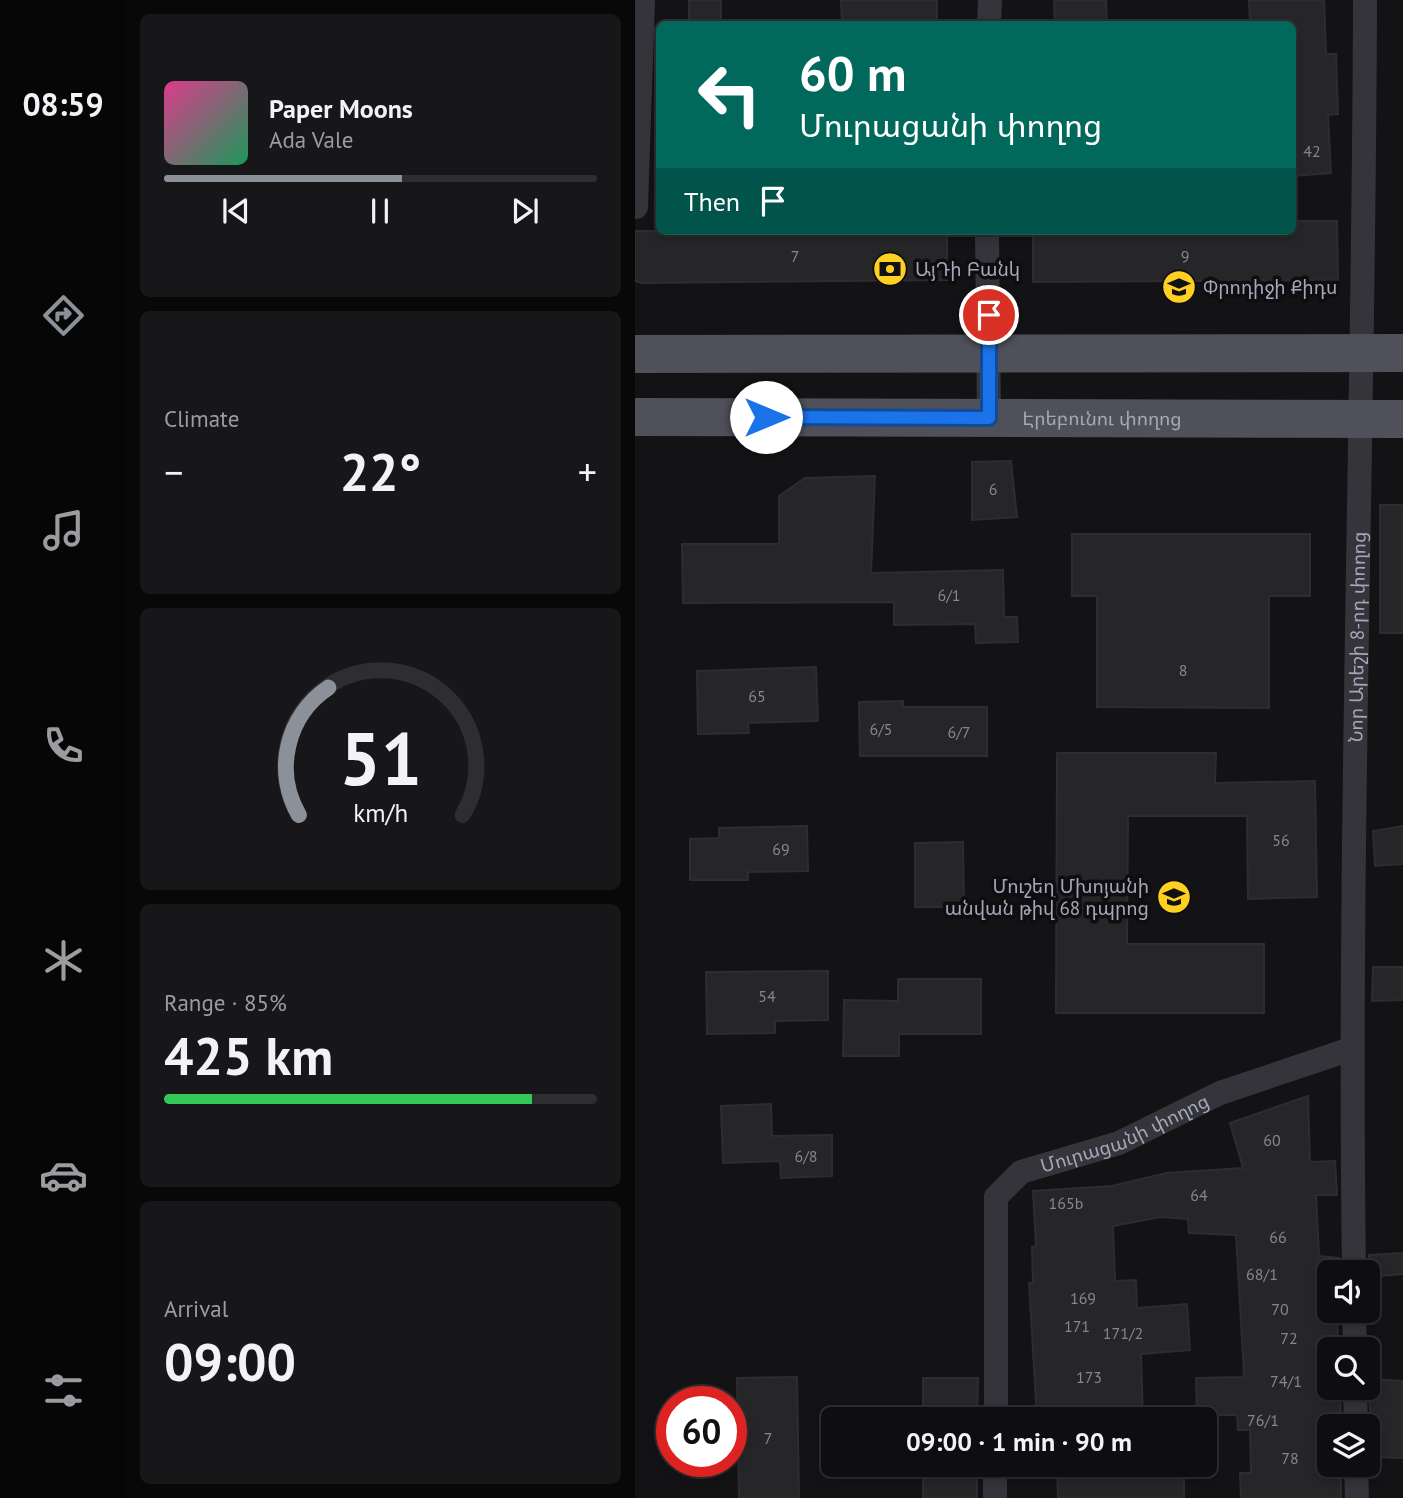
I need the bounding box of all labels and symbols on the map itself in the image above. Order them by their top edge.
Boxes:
house number: 42 [1303,141,1321,161]
house number: 7 [791,246,799,266]
house number: 9 [1181,246,1189,266]
bank icon: ԱյԴի Բանկ [871,250,909,288]
place label: ԱյԴի Բանկ [915,257,1020,281]
school or university icon: Փրոդիջի Քիդս [1160,268,1198,306]
place label: Փրոդիջի Քիդս [1203,275,1337,299]
pin [959,285,1019,345]
position arrow [729,380,803,454]
street label: Էրեբունու փողոց [1022,406,1182,430]
house number: 6 [989,479,997,499]
street label: Նոր Արեշի 8-րդ փողոց [1343,531,1371,743]
house number: 6/1 [937,585,961,605]
house number: 8 [1179,660,1187,680]
house number: 65 [748,686,766,706]
house number: 6/5 [869,719,893,739]
house number: 6/7 [947,722,971,742]
house number: 56 [1272,830,1290,850]
house number: 69 [772,839,790,859]
place label: Մուշեղ Մխոյանի անվան թիվ 68 դպրոց [945,874,1149,920]
school or university icon: Մուշեղ Մխոյանի անվան թիվ 68 դպրոց [1155,878,1193,916]
house number: 54 [758,986,776,1006]
street label: Մուրացանի փողոց [1037,1089,1213,1178]
house number: 60 [1263,1130,1281,1150]
house number: 6/8 [794,1146,818,1166]
house number: 64 [1190,1185,1208,1205]
house number: 165b [1049,1193,1083,1213]
house number: 66 [1269,1227,1287,1247]
house number: 68/1 [1246,1264,1278,1284]
house number: 169 [1070,1288,1096,1308]
house number: 70 [1271,1299,1289,1319]
house number: 171 [1064,1316,1090,1336]
house number: 171/2 [1103,1323,1143,1343]
house number: 72 [1280,1328,1298,1348]
house number: 173 [1076,1367,1102,1387]
house number: 74/1 [1270,1371,1302,1391]
speed limit sign: 60 [656,1386,747,1477]
house number: 76/1 [1247,1410,1279,1430]
house number: 7 [764,1428,772,1448]
house number: 78 [1281,1448,1299,1468]

